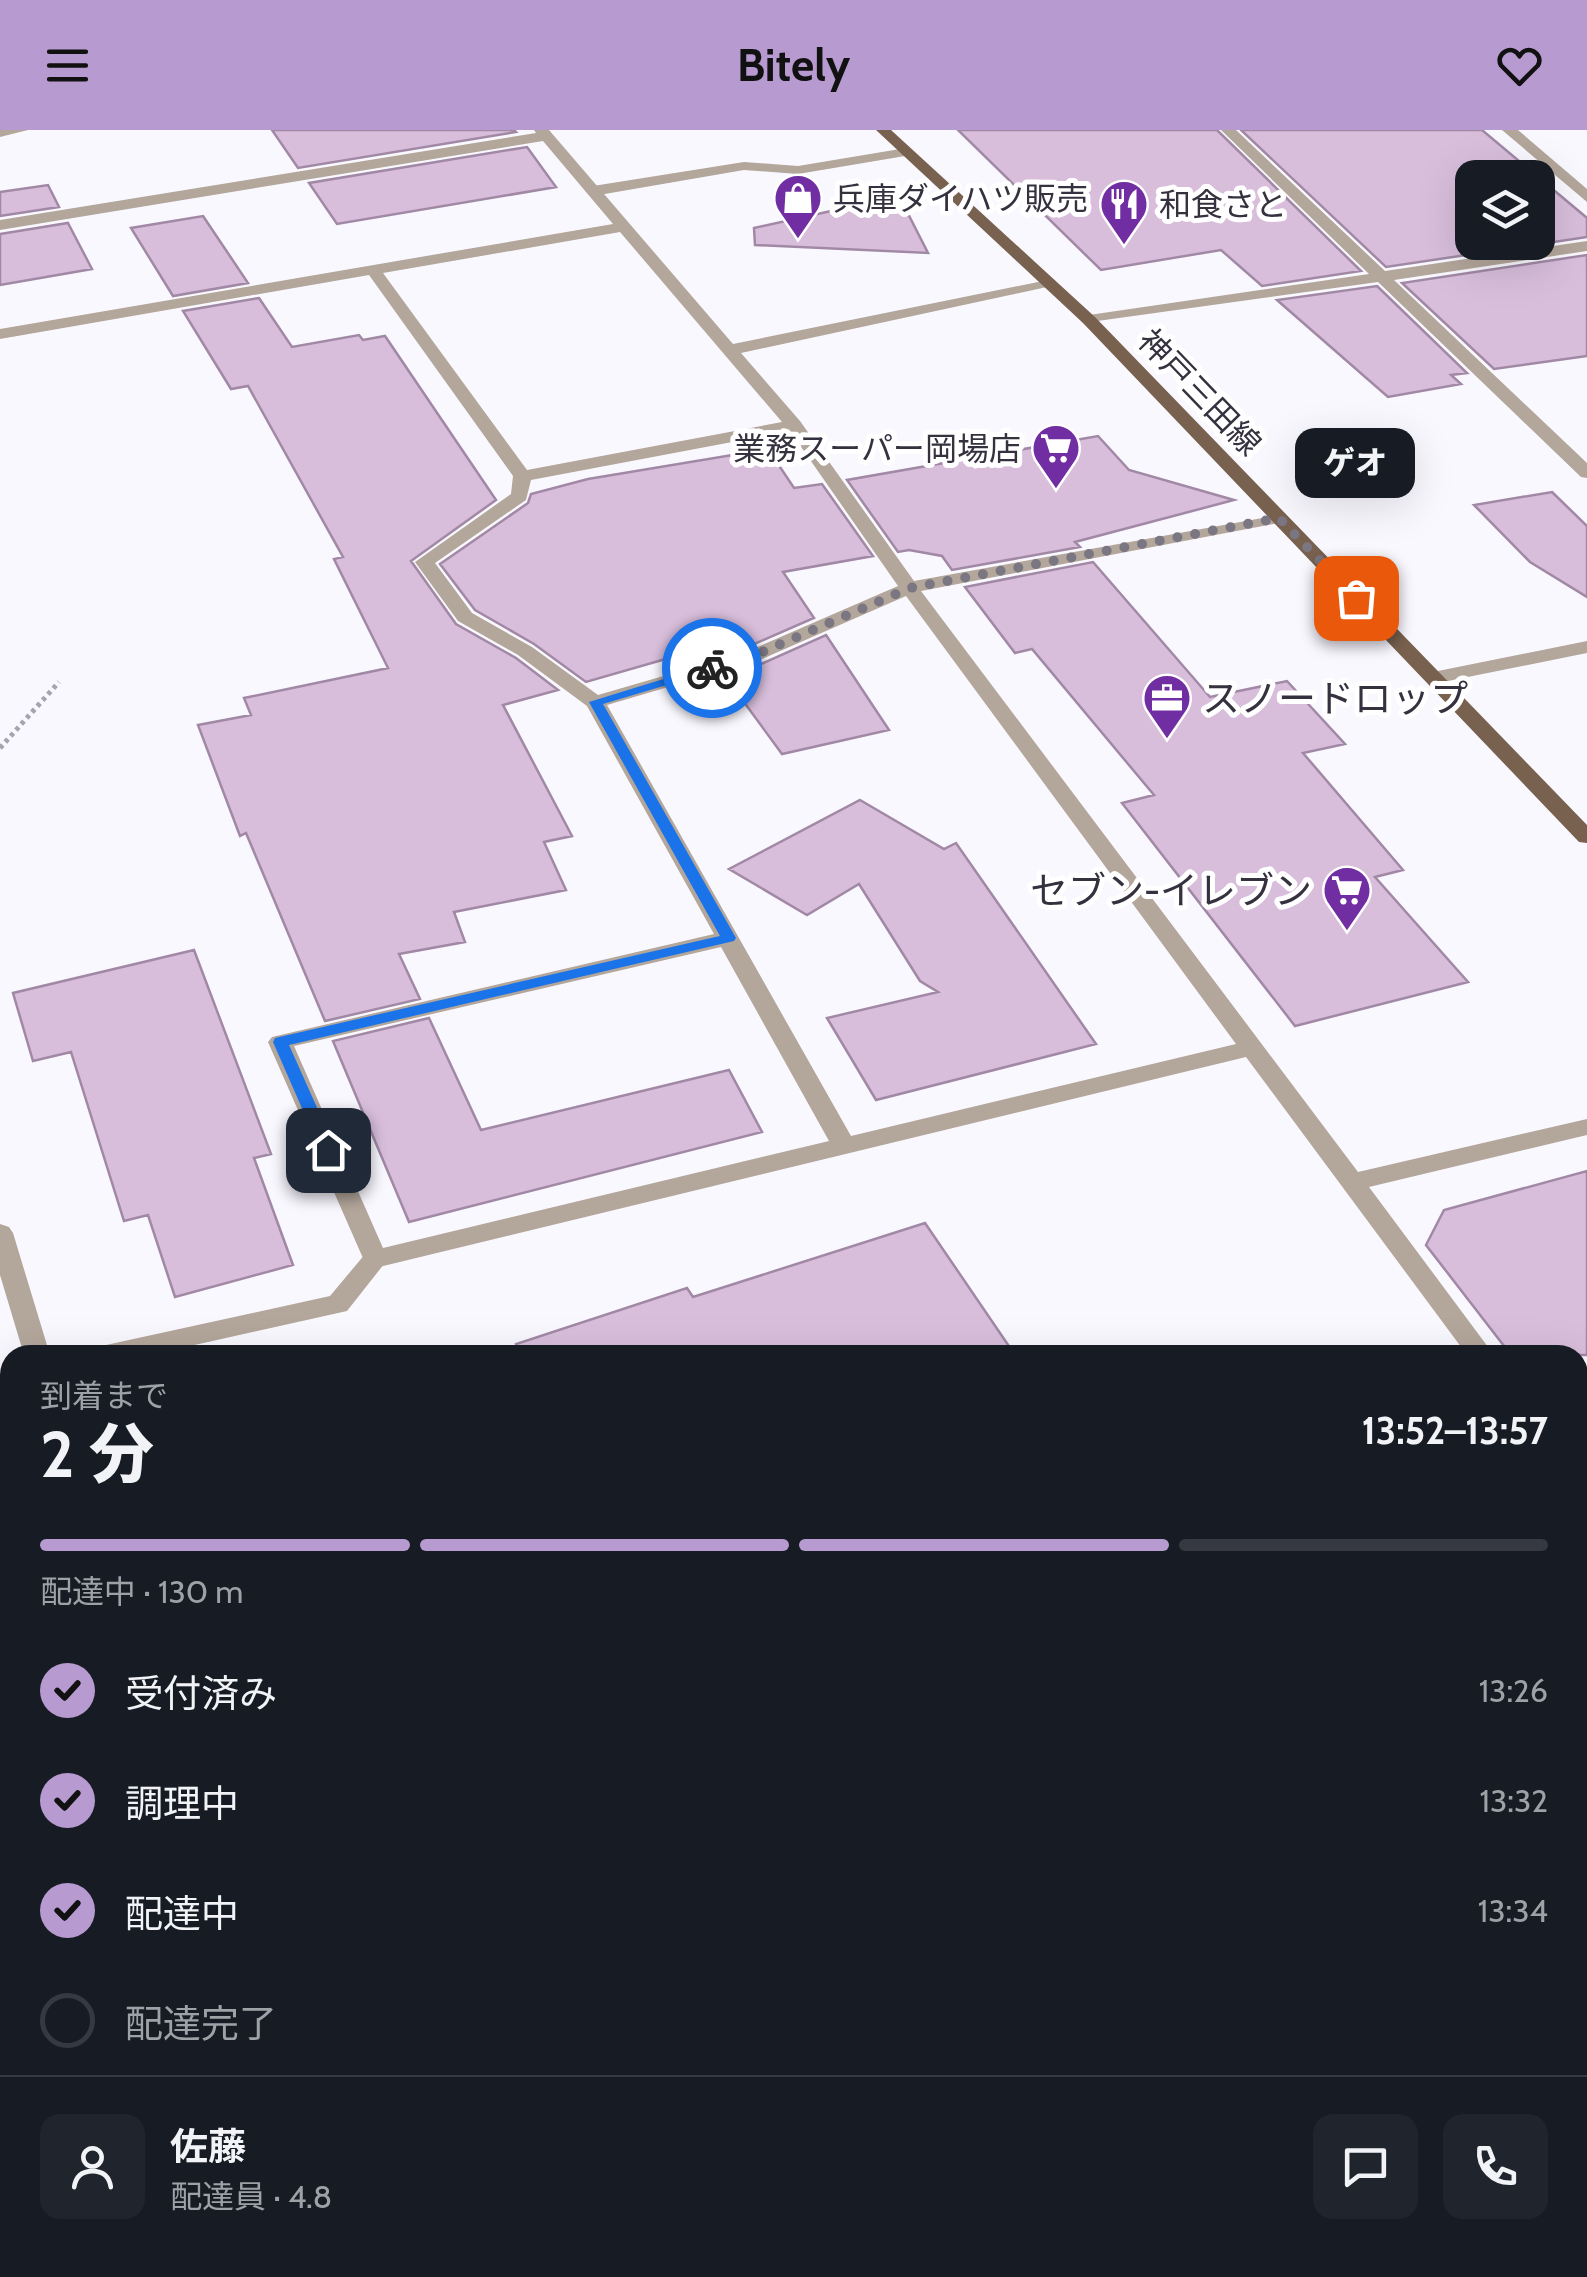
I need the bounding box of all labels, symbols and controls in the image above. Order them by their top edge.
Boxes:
icon: menu [40,38,95,93]
text: Bitely [737,38,850,92]
icon: heart [1492,38,1547,93]
map controls [1455,160,1555,260]
button: layers [1455,160,1555,260]
shop icon: 兵庫ダイハツ販売 [772,172,824,240]
restaurant icon: 和食さと [1098,178,1150,246]
place label: 兵庫ダイハツ販売 [833,179,1088,218]
place label: 和食さと [1159,185,1287,224]
street label: 神戸三田線 [1130,321,1270,463]
supermarket icon: 業務スーパー岡場店 [1030,422,1082,490]
callout: ゲオ [1296,428,1416,498]
place label: 業務スーパー岡場店 [733,429,1021,468]
text: ゲオ [1323,443,1387,482]
pin [1314,556,1399,641]
icon: bag [1329,571,1384,626]
courier [662,618,762,718]
icon: bike [685,641,740,696]
office icon: スノードロップ [1141,672,1193,740]
place label: スノードロップ [1202,675,1468,722]
supermarket icon: セブン-イレブン [1321,864,1373,932]
place label: セブン-イレブン [1030,867,1312,914]
pin [286,1108,371,1193]
icon: home [301,1123,356,1178]
text: 到着まで [40,1376,168,1415]
text: 13:52–13:57 [1362,1407,1548,1454]
text: 2 分 [40,1414,154,1493]
text: 配達中 · 130 m [40,1572,243,1611]
icon: check [40,1663,95,1718]
text: 受付済み [125,1670,277,1717]
text: 13:26 [1479,1671,1548,1710]
icon: check [40,1773,95,1828]
text: 調理中 [125,1780,239,1827]
text: 13:32 [1480,1781,1548,1820]
icon: check [40,1883,95,1938]
text: 配達中 [125,1890,239,1937]
text: 13:34 [1478,1891,1548,1930]
text: 配達完了 [125,2000,277,2047]
button: person [40,2114,145,2219]
button: chat [1313,2114,1418,2219]
button: phone [1443,2114,1548,2219]
text: 佐藤 [170,2123,246,2170]
text: 配達員 · 4.8 [170,2177,332,2216]

